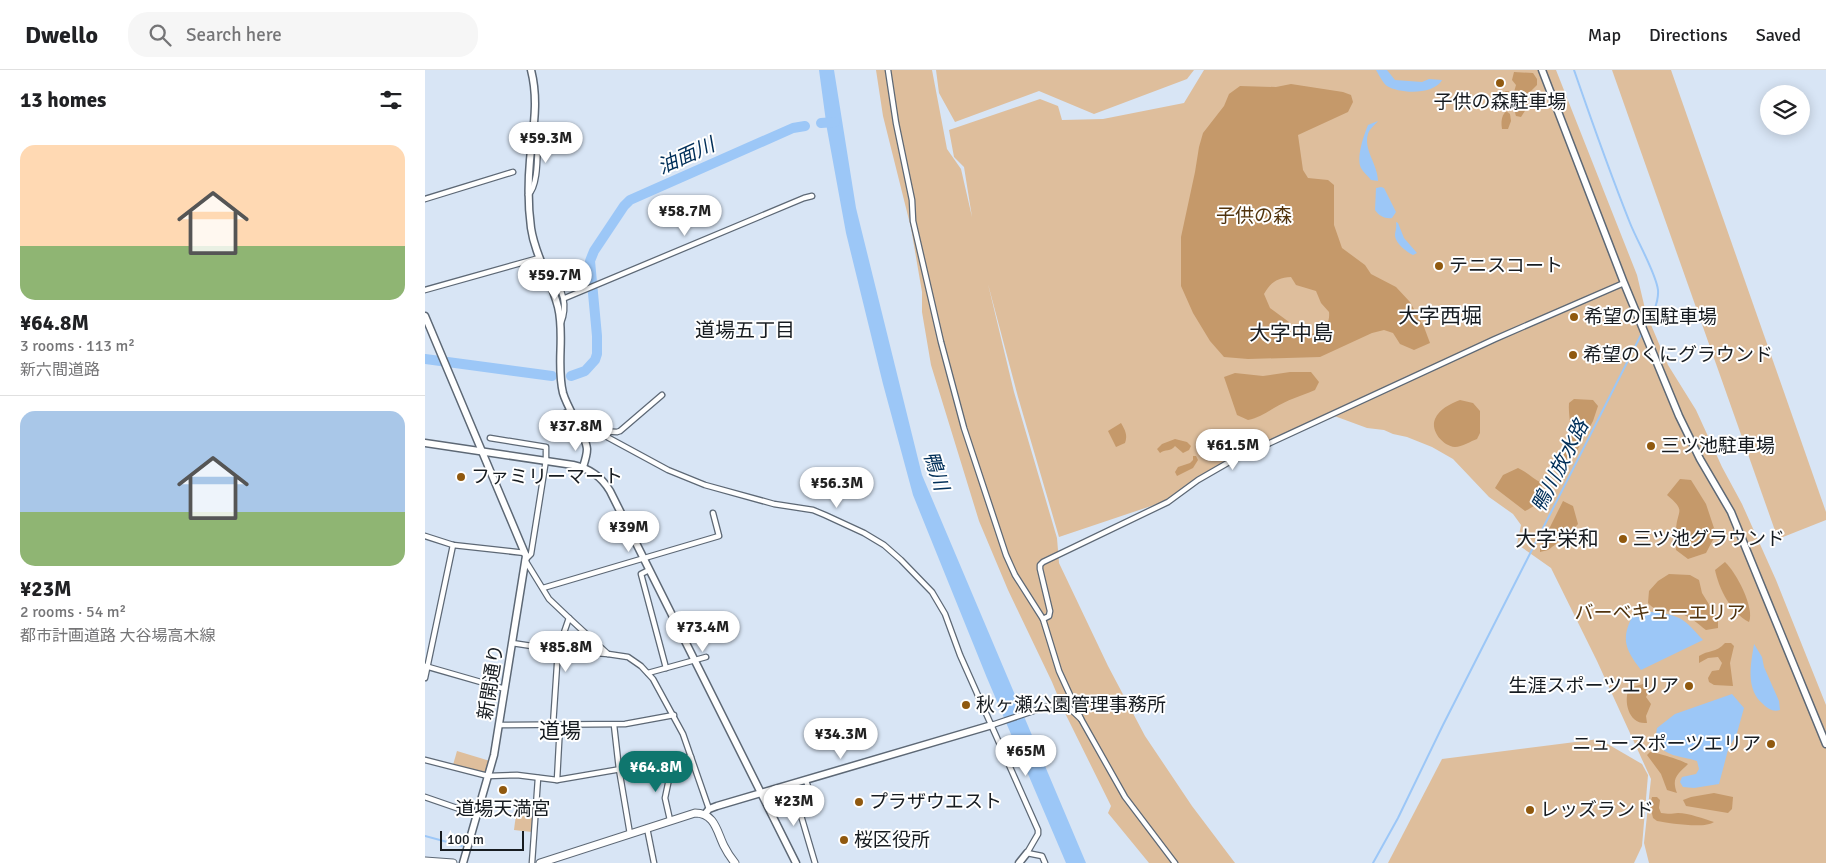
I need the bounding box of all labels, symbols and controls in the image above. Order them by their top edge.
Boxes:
search box [128,12,478,57]
text: Dwello [25,20,98,50]
icon: search [146,21,174,49]
text: Search here [186,23,282,47]
text: Map [1588,24,1621,46]
text: Directions [1649,24,1728,46]
text: Saved [1756,24,1801,46]
marker: 子供の森駐車場 [1494,77,1506,89]
map controls [1760,85,1810,135]
button: layers [1760,85,1810,135]
icon: filters [377,86,405,114]
text: 13 homes [20,87,106,113]
place label: 子供の森駐車場 [1433,90,1567,114]
pin: ¥59.3M [505,122,587,164]
text: ¥59.3M [520,128,572,148]
water label: 油面川 [654,132,720,180]
icon: home [168,178,258,268]
pin: ¥58.7M [644,194,726,237]
text: ¥58.7M [659,201,711,221]
park label: 子供の森 [1216,204,1292,228]
place label: テニスコート [1449,254,1563,278]
pin: ¥59.7M [514,258,596,301]
marker: テニスコート [1433,260,1445,272]
text: ¥59.7M [529,265,581,285]
district label: 大字西堀 [1398,303,1482,329]
place label: 希望の国駐車場 [1584,305,1717,329]
text: ¥64.8M [20,310,89,336]
marker: 希望の国駐車場 [1568,311,1580,323]
district label: 道場五丁目 [695,318,795,343]
district label: 大字中島 [1249,320,1333,346]
text: 3 rooms · 113 m² [20,336,135,356]
place label: 希望のくにグラウンド [1583,343,1773,367]
marker: 希望のくにグラウンド [1567,349,1579,361]
text: 新六間道路 [20,360,100,380]
pin: ¥37.8M [535,410,617,452]
water label: 鴨川放水路 [1526,414,1595,516]
text: ¥37.8M [550,416,602,436]
pin: ¥61.5M [1192,428,1274,471]
place label: 三ツ池駐車場 [1661,434,1775,458]
text: ¥61.5M [1207,435,1259,455]
marker: 三ツ池駐車場 [1645,440,1657,452]
icon: home [168,443,258,533]
water label: 鴨川 [918,448,955,496]
place label: ファミリーマート [471,465,623,489]
pin: ¥56.3M [796,466,878,509]
marker: ファミリーマート [455,471,467,483]
text: ¥56.3M [811,473,863,493]
pin: ¥39M [599,510,659,553]
text: ¥39M [609,517,649,537]
district label: 大字栄和 [1515,526,1599,552]
place label: 三ツ池グラウンド [1633,527,1785,551]
marker: 三ツ池グラウンド [1617,533,1629,545]
text: ¥23M [20,576,72,602]
park label: バーベキューエリア [1574,601,1746,625]
text: 2 rooms · 54 m² [20,602,126,622]
pin: ¥73.4M [662,610,744,653]
text: ¥73.4M [677,617,729,637]
text: 都市計画道路 大谷場高木線 [20,626,216,646]
pin: ¥85.8M [525,630,607,673]
text: ¥85.8M [540,637,592,657]
street label: 新開通り [473,643,509,721]
place label: 生涯スポーツエリア [1508,674,1679,698]
marker: 生涯スポーツエリア [1683,680,1695,692]
place label: 秋ヶ瀬公園管理事務所 [976,693,1166,717]
marker: 秋ヶ瀬公園管理事務所 [960,699,972,711]
district label: 道場 [539,718,581,744]
pin: ¥34.3M [800,718,882,760]
text: ¥34.3M [815,724,867,744]
place label: ニュースポーツエリア [1572,732,1761,756]
pin: ¥65M [996,734,1056,777]
marker: ニュースポーツエリア [1765,738,1777,750]
text: ¥65M [1006,741,1046,761]
pin: ¥64.8M [615,750,697,793]
text: ¥64.8M [630,757,682,777]
marker: 道場天満宮 [497,784,509,796]
pin: ¥23M [764,784,824,827]
place label: プラザウエスト [869,790,1002,814]
text: ¥23M [774,791,814,811]
marker: プラザウエスト [853,796,865,808]
place label: 道場天満宮 [455,797,551,821]
place label: レッズランド [1540,798,1654,822]
marker: レッズランド [1524,804,1536,816]
scale bar [440,828,524,851]
place label: 桜区役所 [854,828,930,852]
text: 100 m [447,831,484,848]
marker: 桜区役所 [838,834,850,846]

